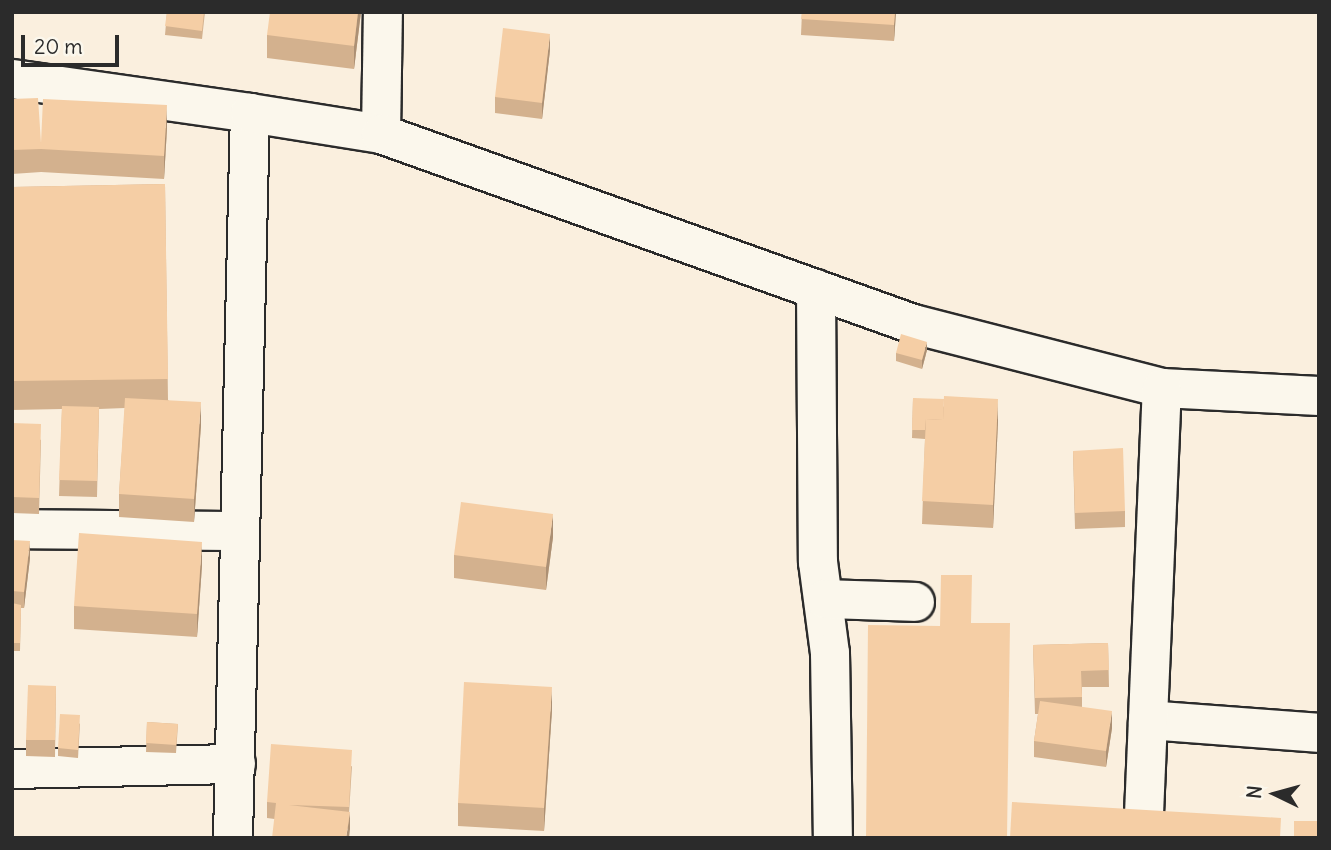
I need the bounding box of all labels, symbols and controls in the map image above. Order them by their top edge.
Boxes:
scale bar [24,21,122,65]
text: 20 m [34,33,83,60]
north arrow [1240,759,1310,829]
text: N [1242,785,1267,800]

